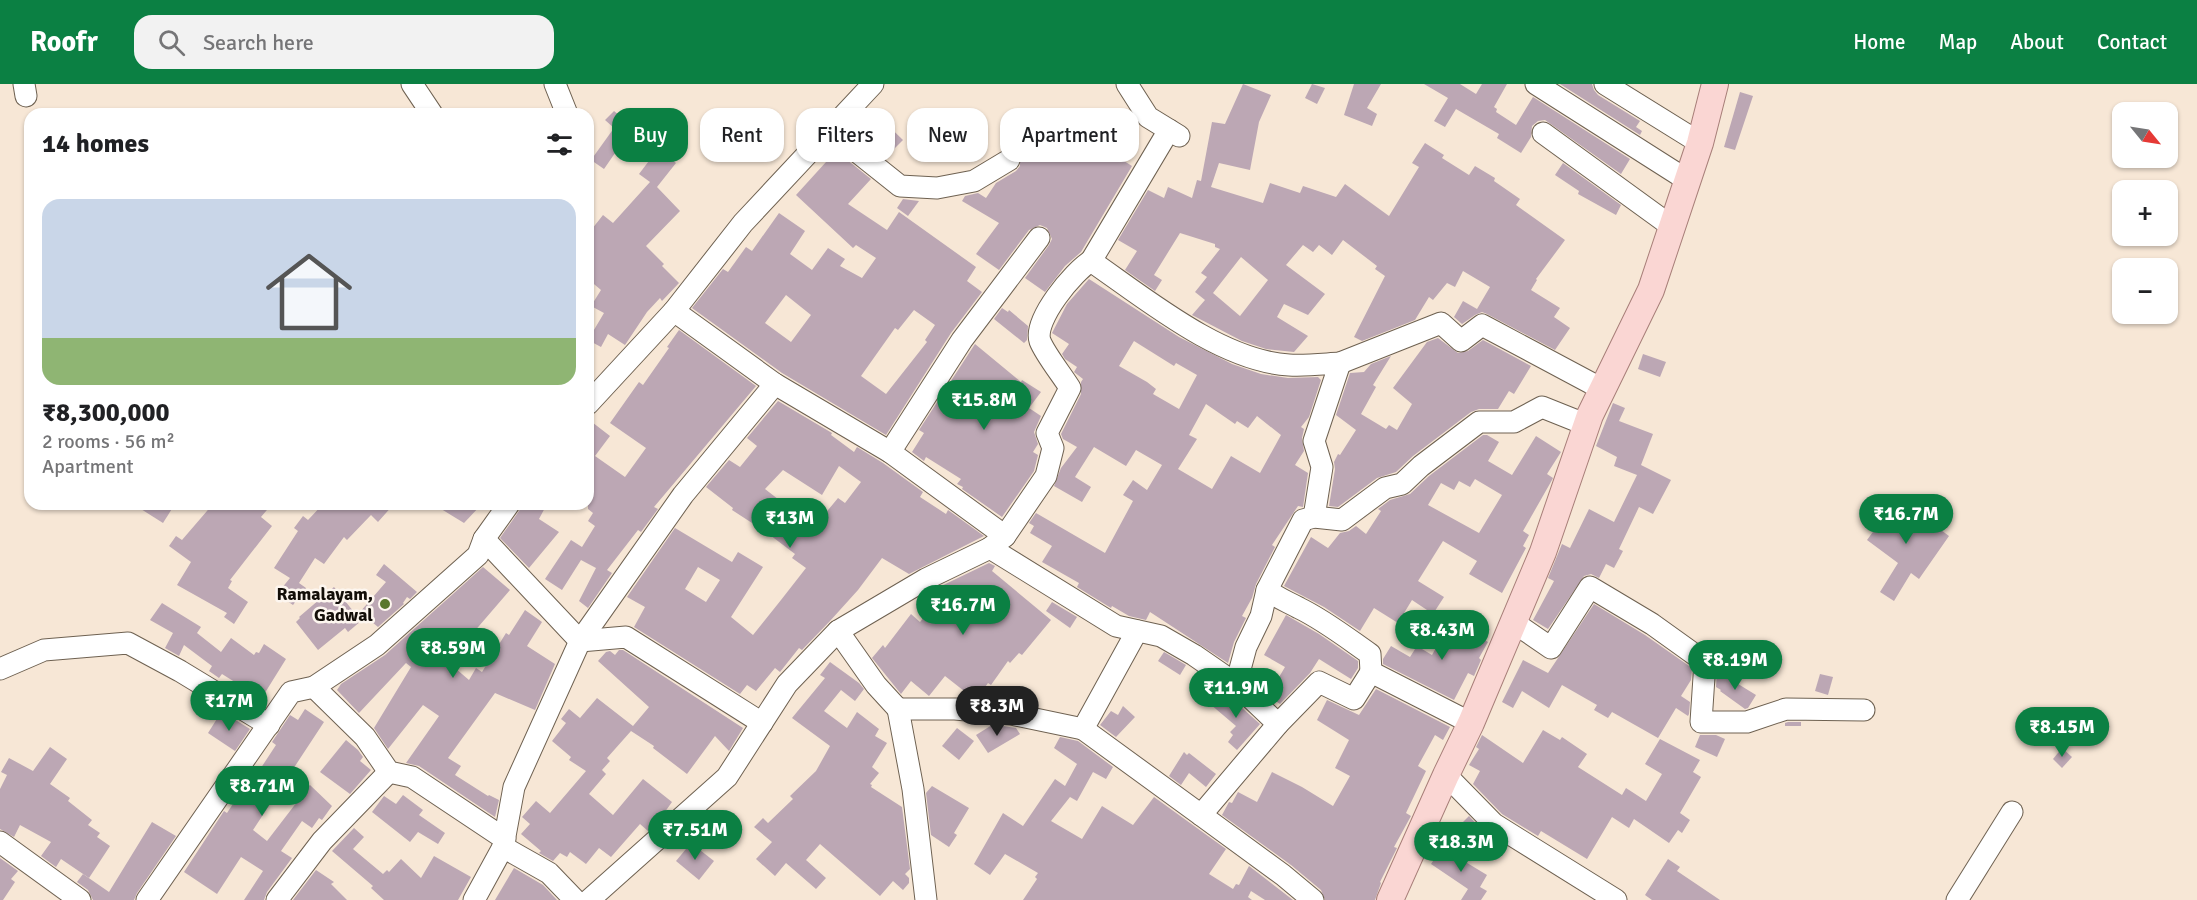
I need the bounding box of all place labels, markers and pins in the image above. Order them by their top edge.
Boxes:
pin: ₹15.8M [935,380,1033,431]
pin: ₹16.7M [1857,494,1955,545]
pin: ₹13M [754,498,826,549]
place label: Ramalayam, Gadwal [277,583,373,626]
pin: ₹16.7M [914,585,1012,636]
marker: Ramalayam, Gadwal [378,597,392,611]
pin: ₹8.43M [1393,610,1491,661]
pin: ₹8.59M [404,628,502,679]
pin: ₹8.19M [1686,640,1784,691]
pin: ₹11.9M [1187,668,1285,719]
pin: ₹17M [193,681,265,732]
pin: ₹8.3M [955,686,1039,737]
pin: ₹8.15M [2013,707,2111,758]
pin: ₹8.71M [213,766,311,817]
pin: ₹7.51M [646,810,744,861]
pin: ₹18.3M [1412,822,1510,873]

